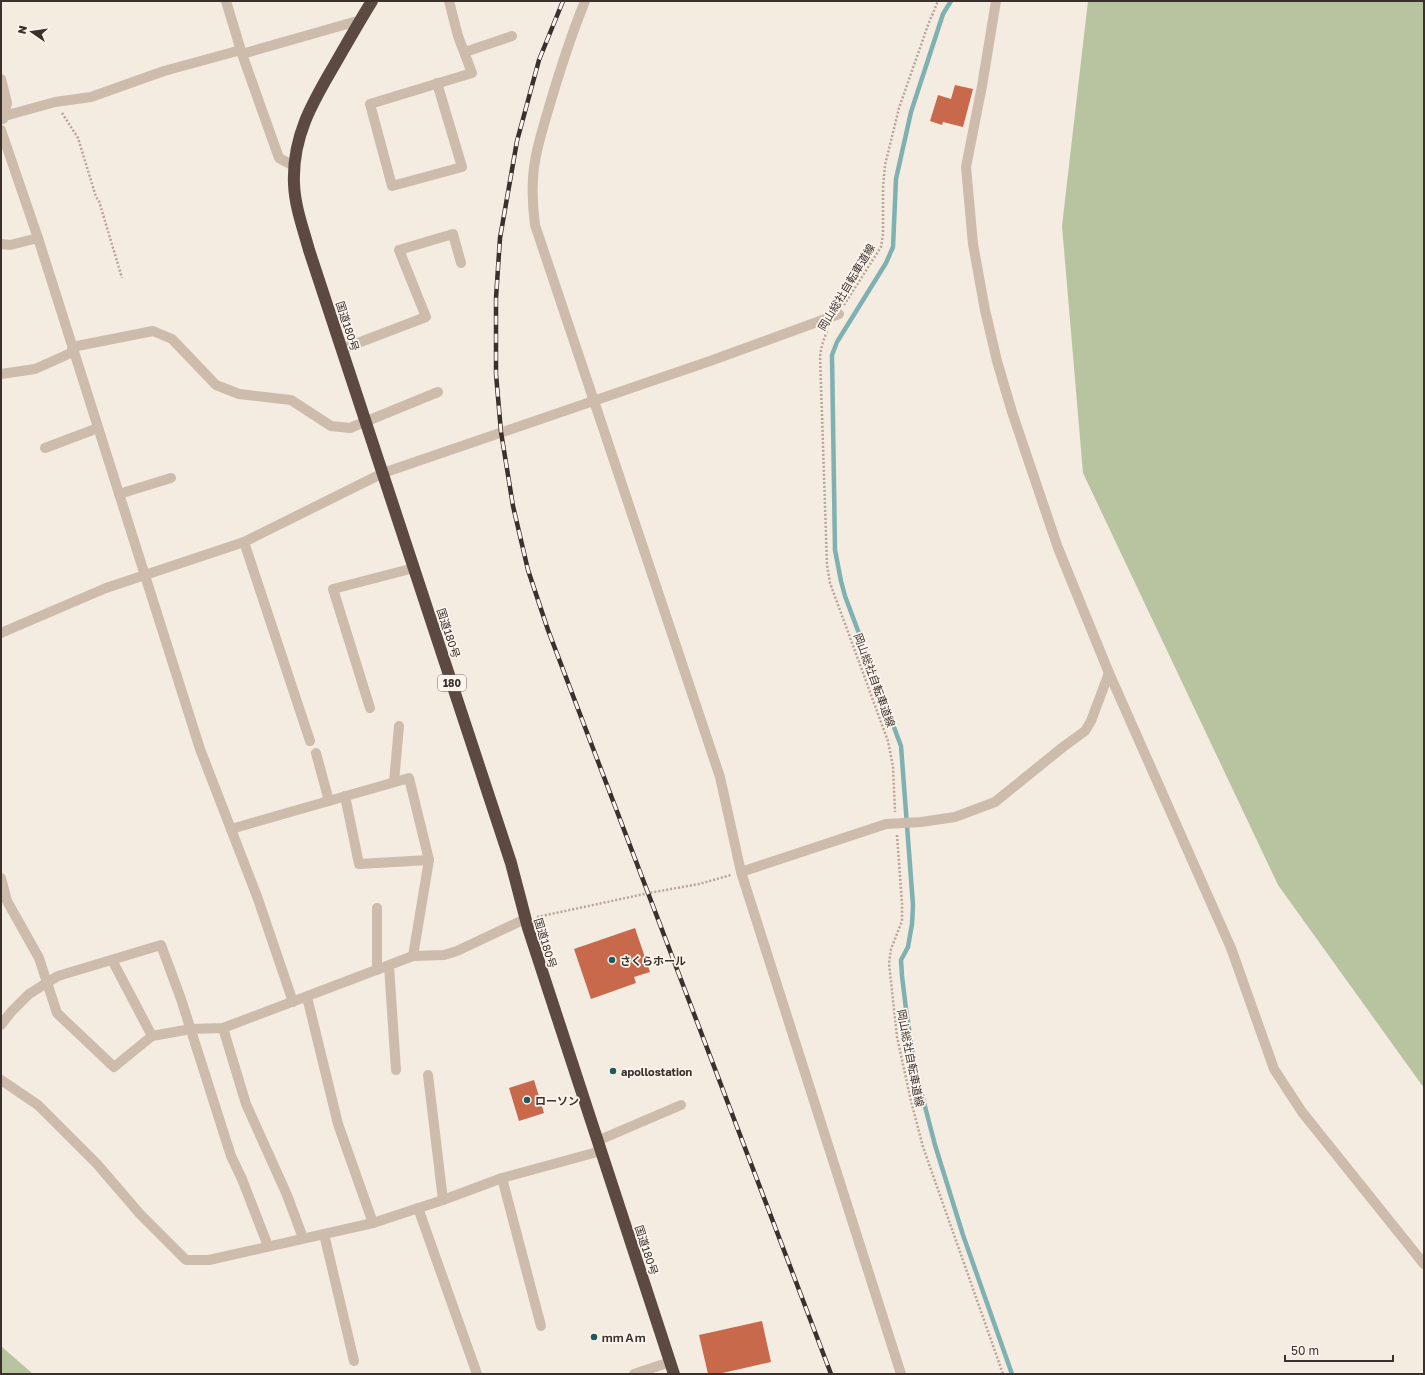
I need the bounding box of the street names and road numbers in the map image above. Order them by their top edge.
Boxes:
street label: 岡山総社自転車道線 [815,241,877,333]
street label: 国道180号 [334,299,362,353]
street label: 国道180号 [435,606,463,660]
street label: 岡山総社自転車道線 [852,631,898,729]
road number: 180 [438,675,466,691]
street label: 国道180号 [532,916,560,970]
street label: 岡山総社自転車道線 [895,1008,927,1108]
street label: 国道180号 [633,1223,661,1277]

